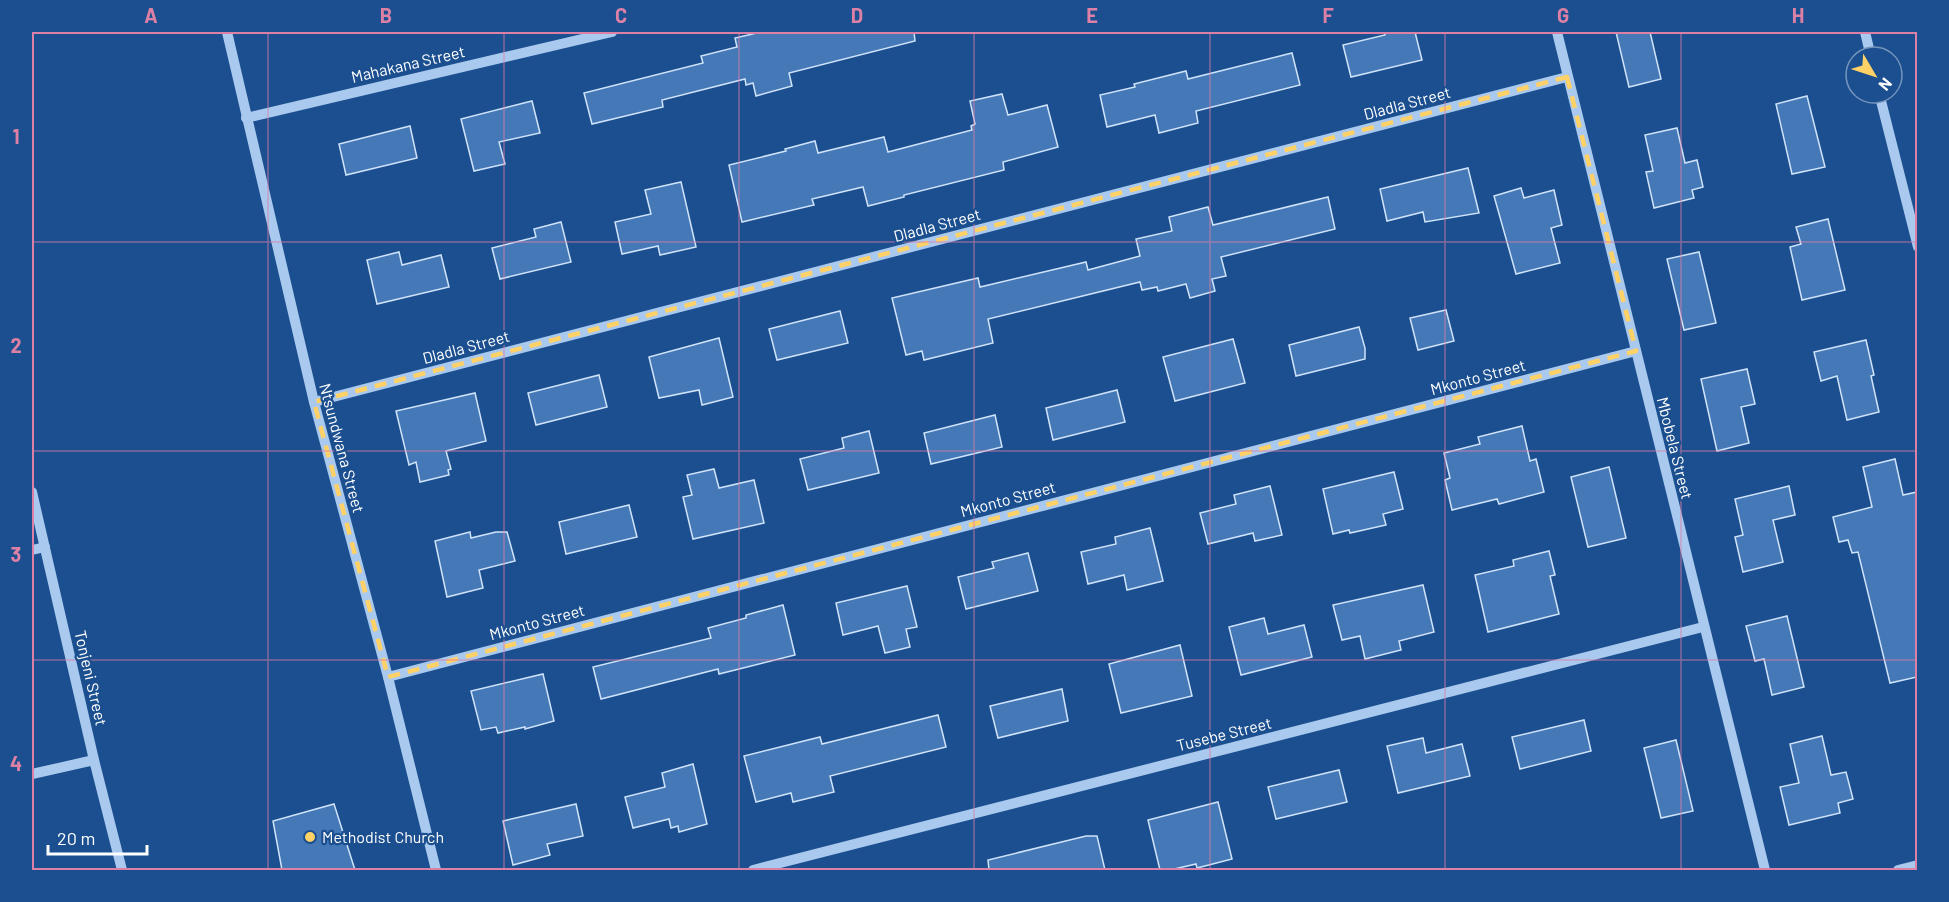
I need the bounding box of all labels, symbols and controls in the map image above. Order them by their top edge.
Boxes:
text: A [144,3,158,27]
text: B [380,3,392,27]
text: C [615,3,627,27]
text: D [851,3,863,27]
text: E [1086,3,1098,27]
text: F [1322,3,1334,27]
text: G [1557,3,1569,27]
text: H [1792,3,1804,27]
street label: Mahakana Street [349,41,467,86]
north arrow [1844,45,1904,105]
text: N [1875,75,1897,95]
street label: Dladla Street [1361,82,1452,123]
text: 1 [12,124,20,148]
street label: Dladla Street [891,204,982,245]
street label: Dladla Street [420,326,511,367]
text: 2 [10,333,22,357]
street label: Mkonto Street [1428,355,1528,398]
street label: Ntsundwana Street [316,381,369,515]
street label: Mbobela Street [1654,395,1697,501]
street label: Mkonto Street [958,477,1058,520]
text: 3 [11,542,21,566]
street label: Mkonto Street [487,600,587,643]
street label: Tonjeni Street [71,628,112,727]
street label: Tusebe Street [1174,713,1273,754]
text: 4 [10,751,22,775]
scale bar [48,818,147,856]
text: 20 m [57,827,95,849]
place label: Methodist Church [322,827,444,846]
marker: Methodist Church [303,830,317,844]

